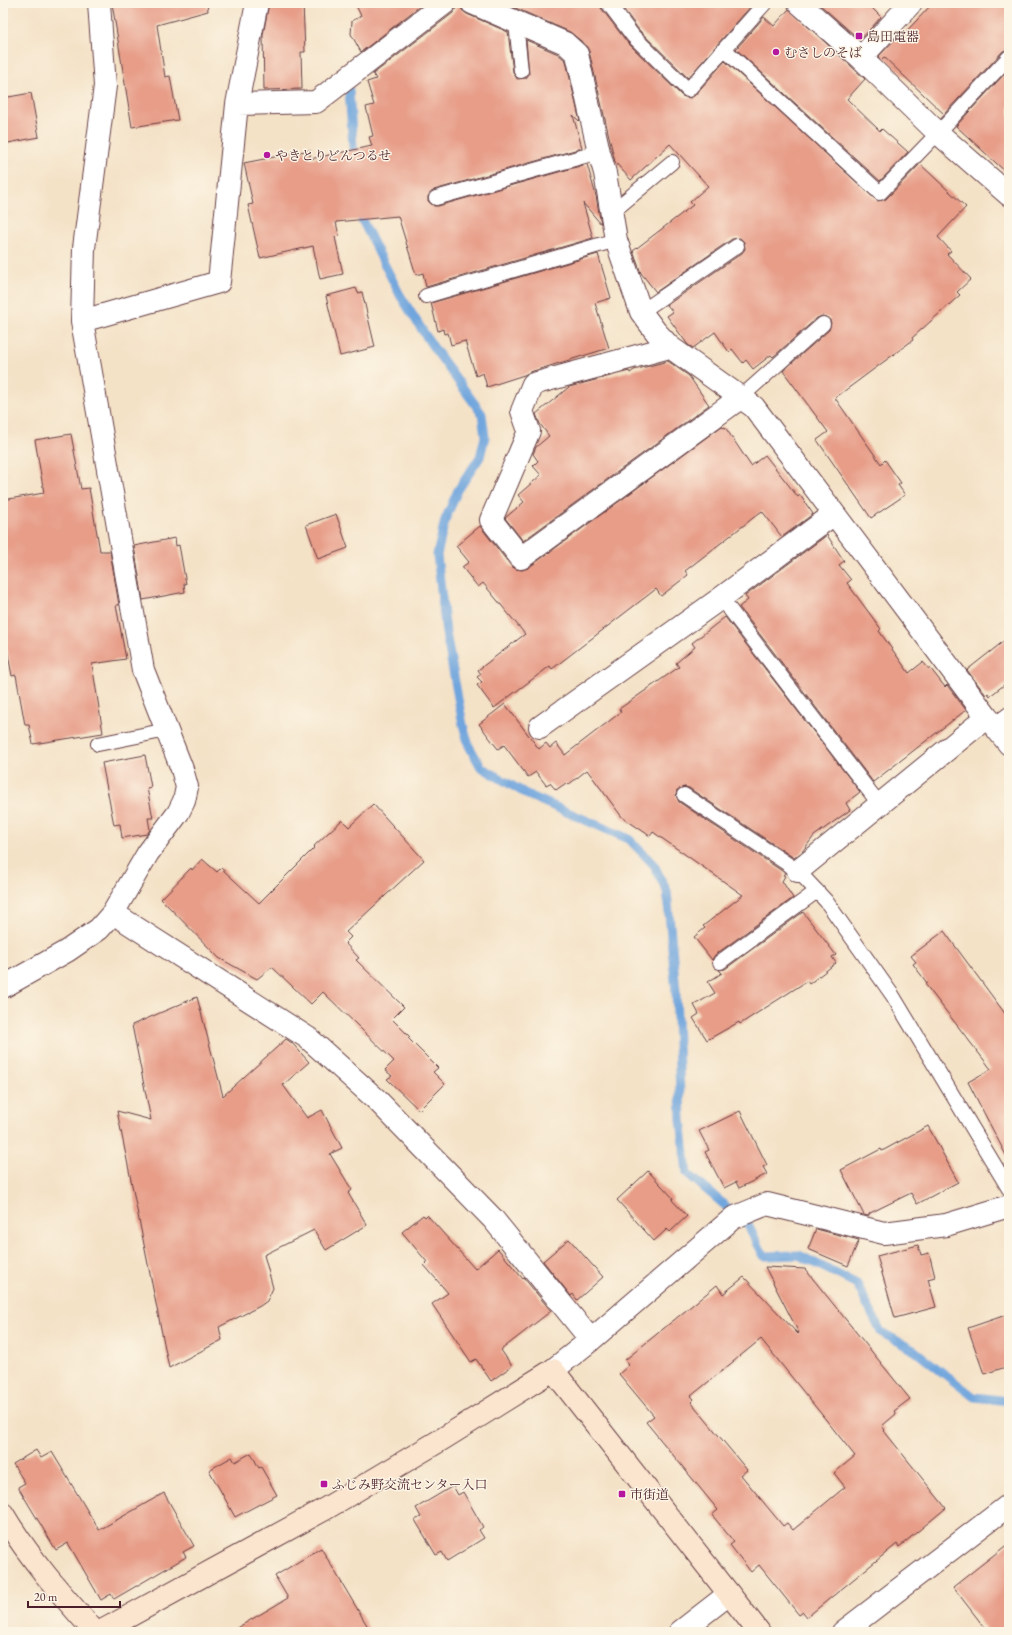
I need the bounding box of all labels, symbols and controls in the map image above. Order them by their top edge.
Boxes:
place label: 島田電器 [867,28,919,45]
marker: 島田電器 [854,31,864,41]
place label: むさしのそば [784,44,862,61]
marker: むさしのそば [771,47,781,57]
place label: やきとりどんつるせ [275,147,391,164]
marker: やきとりどんつるせ [262,150,272,160]
place label: ふじみ野交流センター入口 [332,1476,487,1493]
marker: ふじみ野交流センター入口 [319,1479,329,1489]
place label: 市街道 [630,1486,669,1503]
marker: 市街道 [617,1489,627,1499]
scale bar [28,1583,120,1609]
text: 20 m [34,1589,58,1605]

